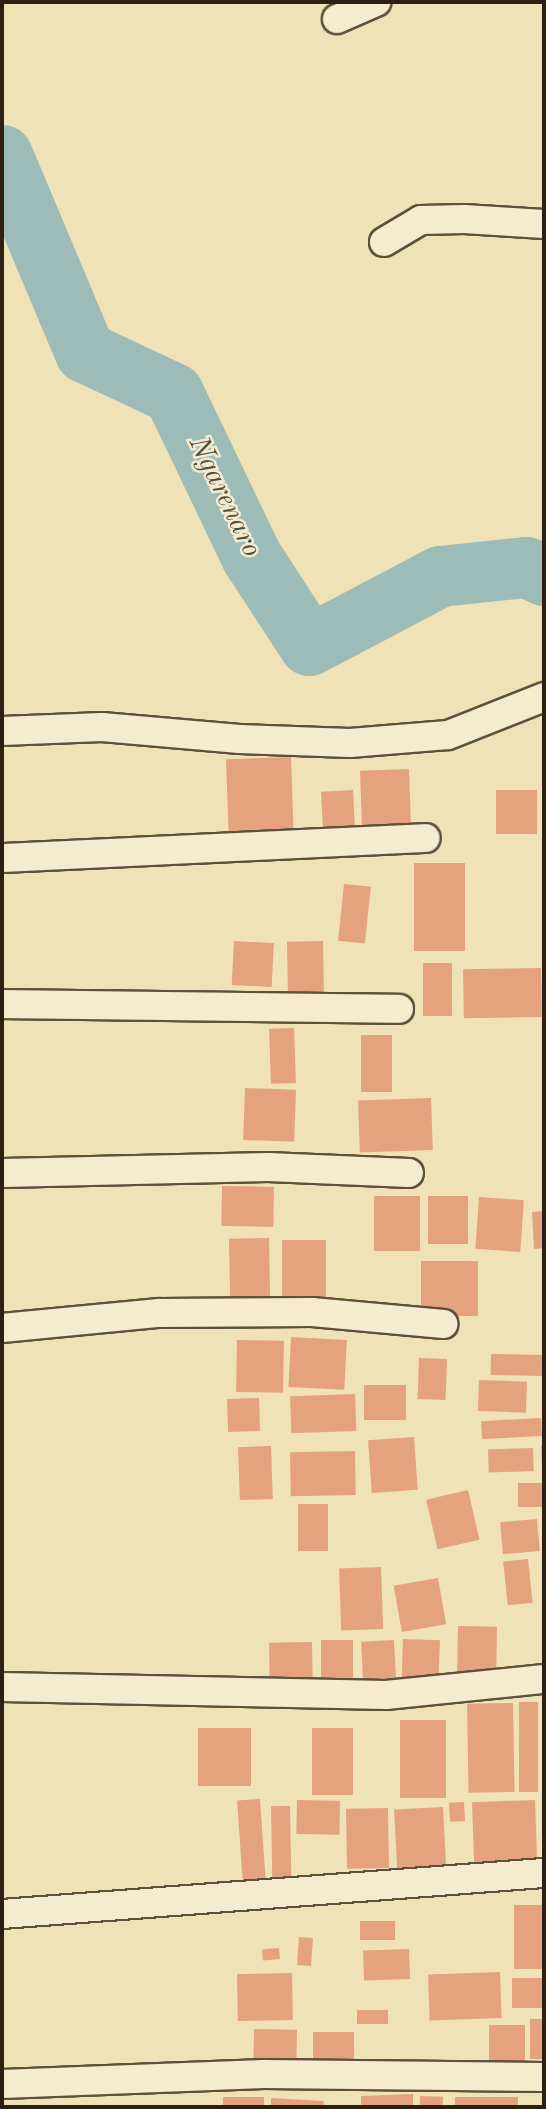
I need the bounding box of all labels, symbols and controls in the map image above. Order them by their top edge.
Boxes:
water label: Ngarenaro [180,431,268,563]

